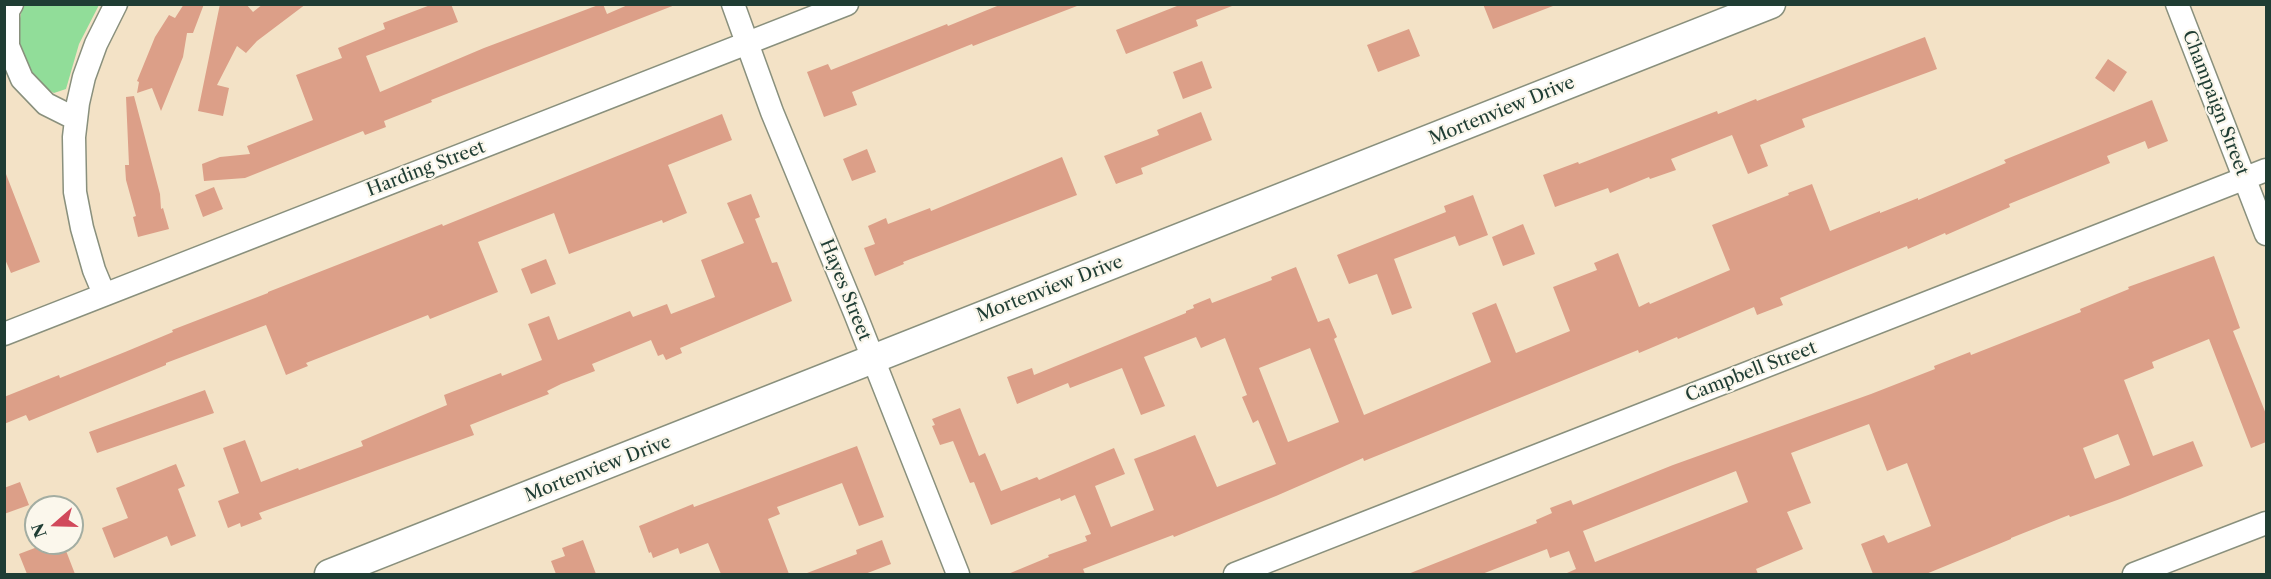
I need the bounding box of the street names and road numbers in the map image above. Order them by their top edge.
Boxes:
street label: Champaign Street [2177,27,2253,179]
street label: Mortenview Drive [1426,72,1578,150]
street label: Harding Street [364,136,488,202]
street label: Hayes Street [815,236,875,344]
street label: Mortenview Drive [974,251,1126,327]
street label: Campbell Street [1682,337,1820,407]
street label: Mortenview Drive [522,431,674,507]

